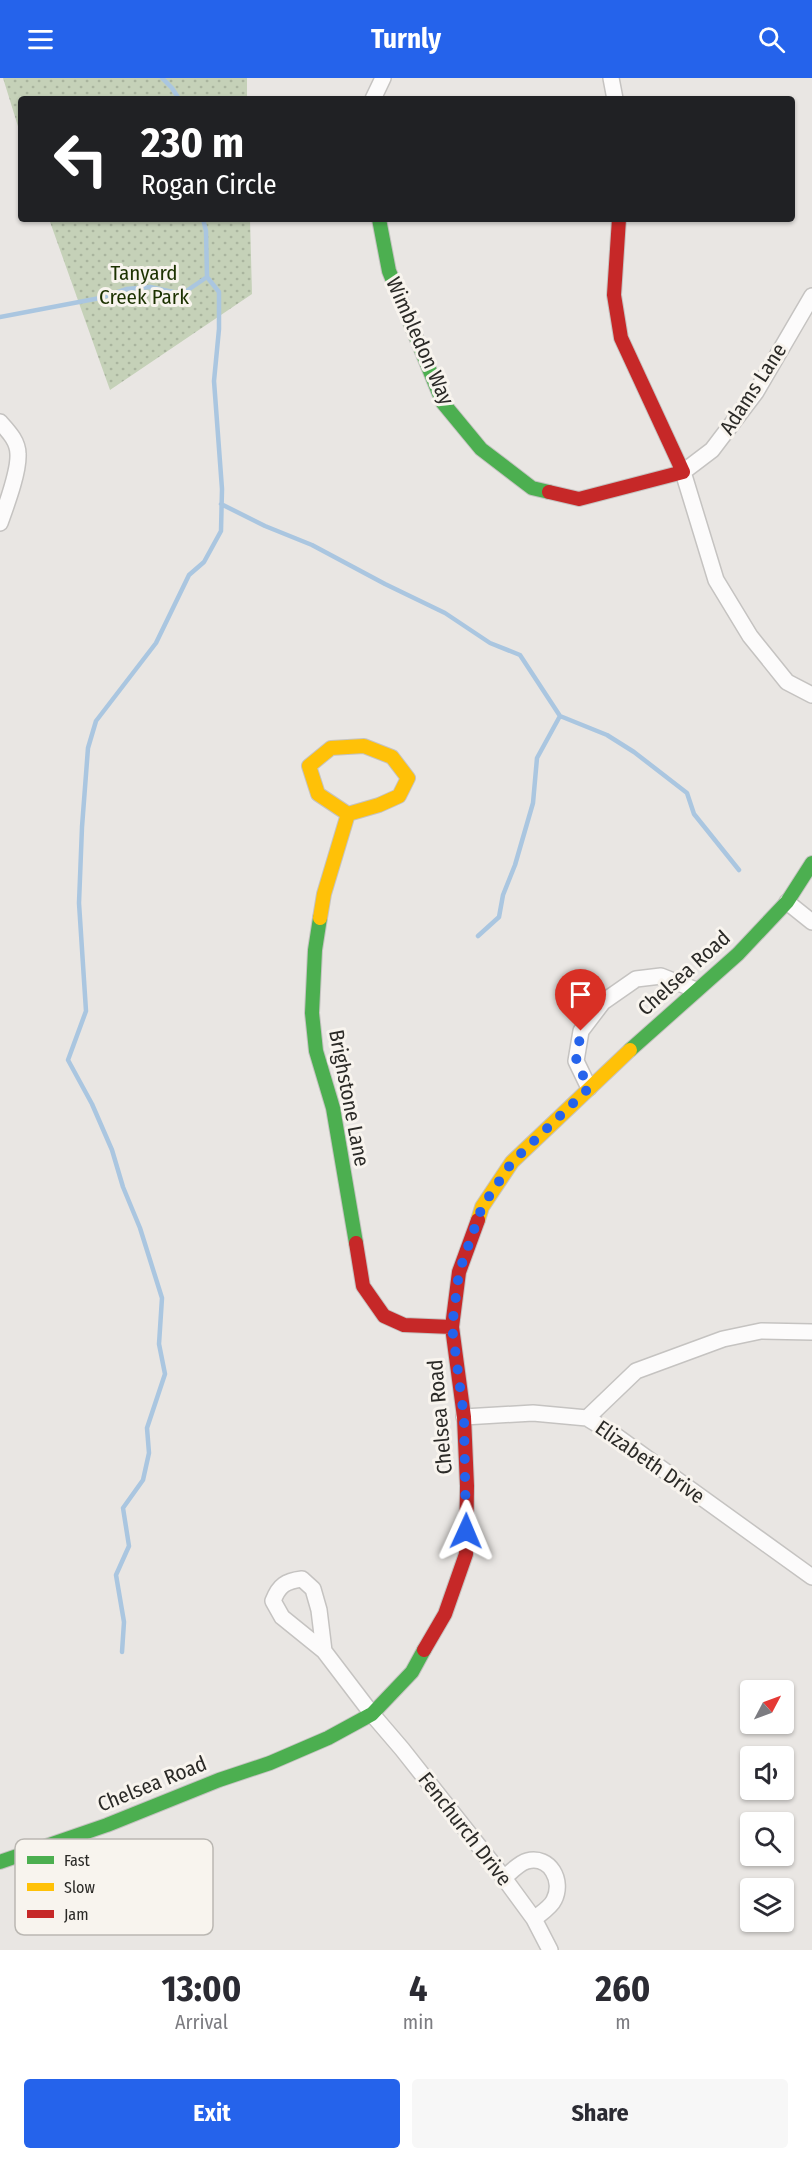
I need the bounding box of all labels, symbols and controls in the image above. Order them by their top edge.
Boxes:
icon: menu [24,23,57,56]
text: Turnly [371,23,441,55]
icon: search [755,23,788,56]
text: 230 m [141,118,244,168]
icon: left [42,120,120,198]
text: Rogan Circle [141,169,277,201]
park label: Tanyard Creek Park [99,260,189,310]
street label: Wimbledon Way [380,273,460,409]
street label: Adams Lane [714,339,792,439]
street label: Chelsea Road [632,925,736,1021]
pin [555,969,606,1031]
icon: arrive [564,978,597,1011]
street label: Brighstone Lane [323,1027,375,1169]
street label: Chelsea Road [422,1358,458,1476]
street label: Elizabeth Drive [590,1415,710,1509]
position arrow [434,1499,498,1563]
north arrow [740,1680,794,1734]
map controls [740,1680,794,1932]
button: sound [740,1746,794,1800]
street label: Chelsea Road [94,1750,210,1818]
street label: Fenchurch Drive [413,1767,517,1891]
button: search [740,1812,794,1866]
legend [15,1839,213,1935]
text: Fast [64,1851,91,1870]
text: Slow [64,1878,95,1897]
button: layers [740,1878,794,1932]
text: Jam [64,1905,89,1924]
text: 13:00 [162,1967,241,2011]
text: 4 [409,1967,428,2011]
text: 260 [595,1967,650,2011]
text: Arrival [175,2010,228,2034]
text: min [403,2010,434,2034]
text: m [615,2010,631,2034]
button: Exit [24,2079,400,2148]
button: Share [412,2079,788,2148]

